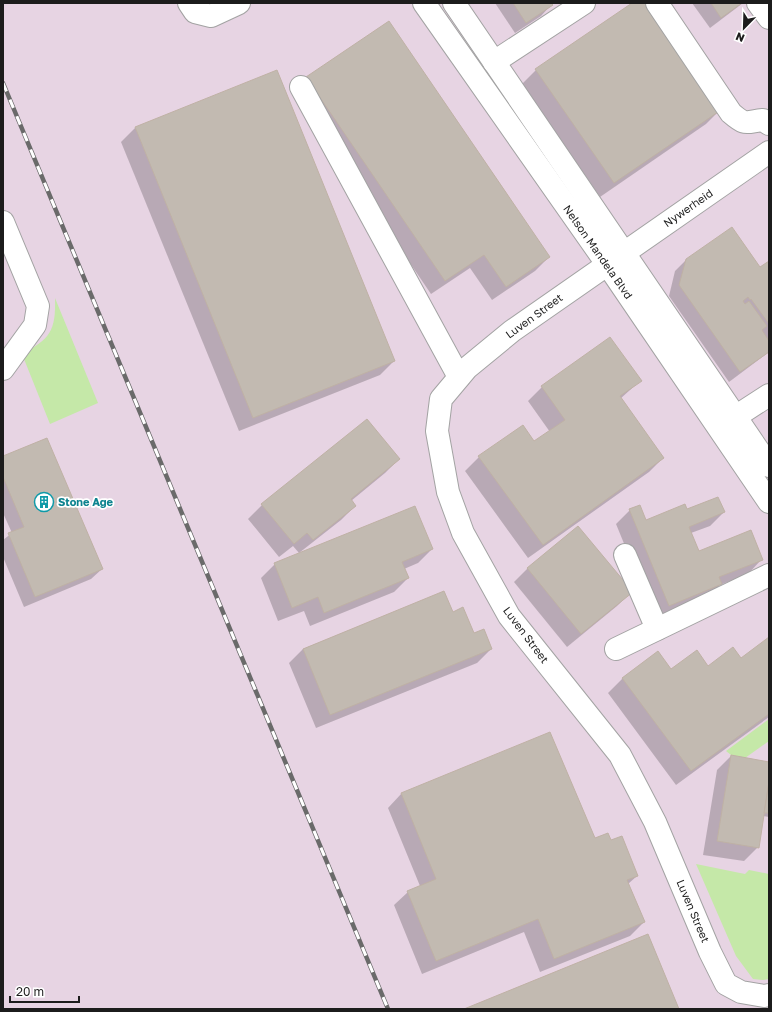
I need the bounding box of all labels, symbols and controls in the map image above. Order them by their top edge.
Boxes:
north arrow [724,8,764,48]
text: N [734,30,746,45]
street label: Nywerheid [661,186,715,229]
street label: Nelson Mandela Blvd [561,202,636,301]
street label: Luven Street [503,291,565,341]
building icon: Stone Age [33,491,55,513]
place label: Stone Age [58,495,114,508]
street label: Luven Street [501,604,552,665]
street label: Luven Street [674,877,713,944]
scale bar [10,978,79,1004]
text: 20 m [16,984,44,999]

